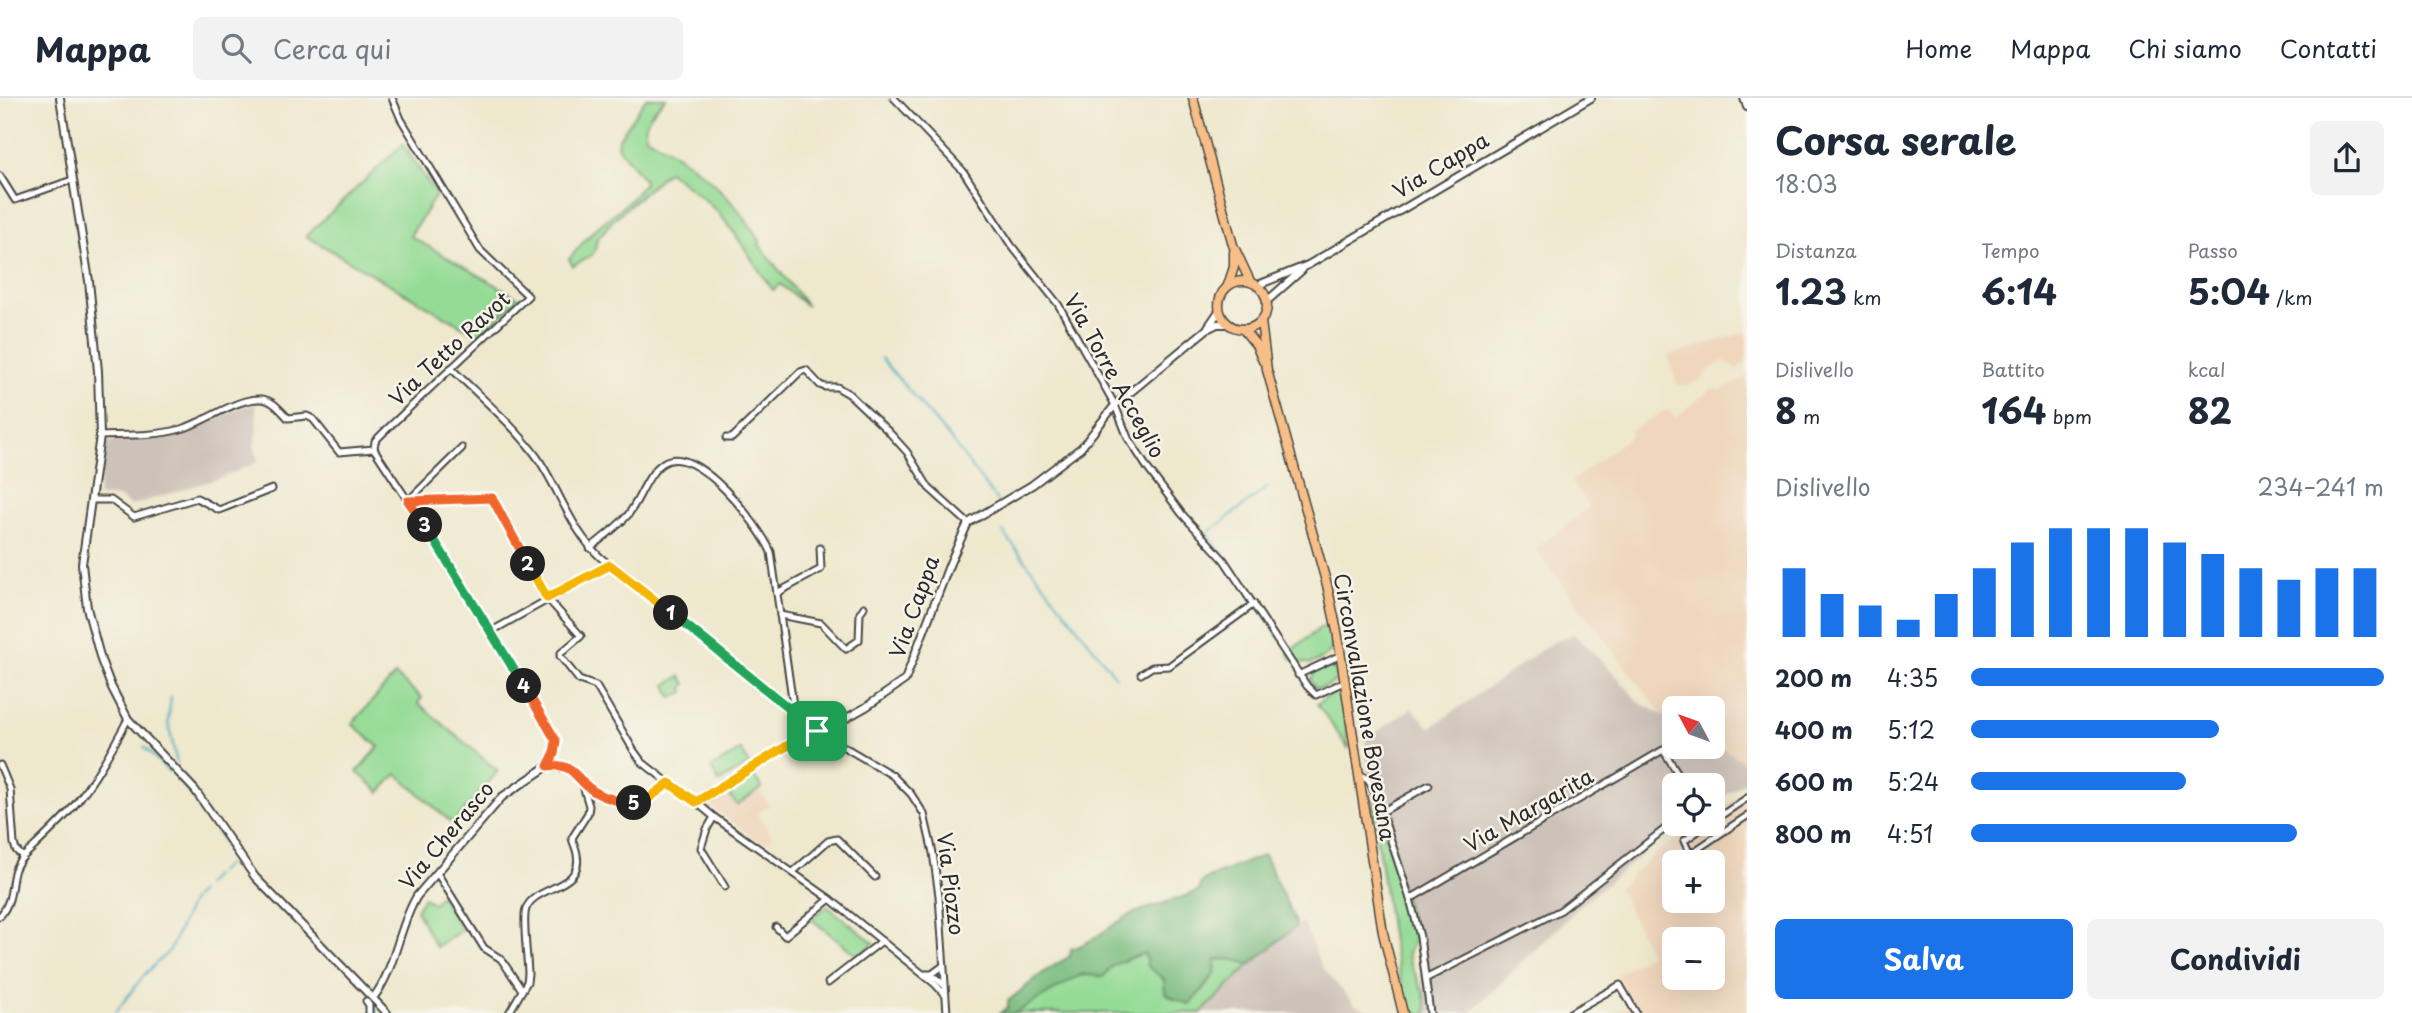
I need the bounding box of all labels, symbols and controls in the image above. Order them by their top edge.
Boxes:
search box [193,17,683,80]
text: Mappa [35,23,151,73]
icon: search [217,29,255,67]
text: Cerca qui [273,29,392,68]
text: Home [1906,30,1972,66]
text: Mappa [2010,30,2090,66]
text: Chi siamo [2128,30,2242,66]
text: Contatti [2280,30,2377,66]
text: Corsa serale [1775,111,2016,168]
button: share [2310,121,2384,195]
street label: Via Cappa [1386,123,1495,206]
text: 18:03 [1775,166,1838,201]
text: Distanza [1775,236,1857,264]
text: Tempo [1981,236,2039,264]
text: Passo [2188,236,2238,264]
text: 1.23 [1775,264,1847,317]
text: 6:14 [1981,264,2057,317]
text: 5:04 [2188,264,2270,317]
street label: Via Tetto Ravot [381,283,517,413]
text: km [1847,283,1882,311]
text: /km [2270,283,2313,311]
street label: Via Torre Acceglio [1057,287,1174,463]
text: Dislivello [1775,355,1854,383]
text: Battito [1981,355,2045,383]
text: kcal [2188,355,2226,383]
text: 8 [1775,383,1797,436]
text: 164 [1981,383,2047,436]
text: 82 [2188,383,2232,436]
text: m [1797,402,1820,430]
text: bpm [2047,402,2092,430]
text: Dislivello [1775,469,1870,504]
text: 234–241 m [2257,469,2384,504]
pin: 3 [408,508,442,542]
text: 3 [418,510,431,538]
pin: 2 [510,546,546,582]
text: 2 [521,549,534,577]
street label: Via Cappa [880,550,947,662]
street label: Circonvallazione Bovesana [1327,570,1405,844]
pin: 1 [654,596,688,630]
text: 1 [666,598,675,626]
text: 200 m [1775,660,1852,695]
text: 4:35 [1887,660,1938,695]
pin: 4 [506,668,542,704]
text: 4 [517,671,530,699]
north arrow [1662,696,1726,760]
map controls [1662,696,1725,990]
pin [787,701,847,761]
icon: arrive [798,712,836,750]
text: 400 m [1775,712,1853,747]
text: 5:12 [1887,712,1935,747]
street label: Via Margarita [1457,759,1599,859]
text: 600 m [1775,764,1853,799]
text: 5:24 [1887,764,1939,799]
street label: Via Cherasco [390,773,501,896]
button: locate [1662,773,1725,836]
pin: 5 [616,786,652,820]
text: 5 [627,788,640,816]
text: 800 m [1775,816,1852,851]
text: 4:51 [1887,816,1933,851]
street label: Via Piozzo [930,831,974,937]
button: + [1662,850,1725,913]
button: Salva [1775,919,2073,999]
button: Condividi [2087,919,2384,999]
button: − [1662,927,1725,990]

